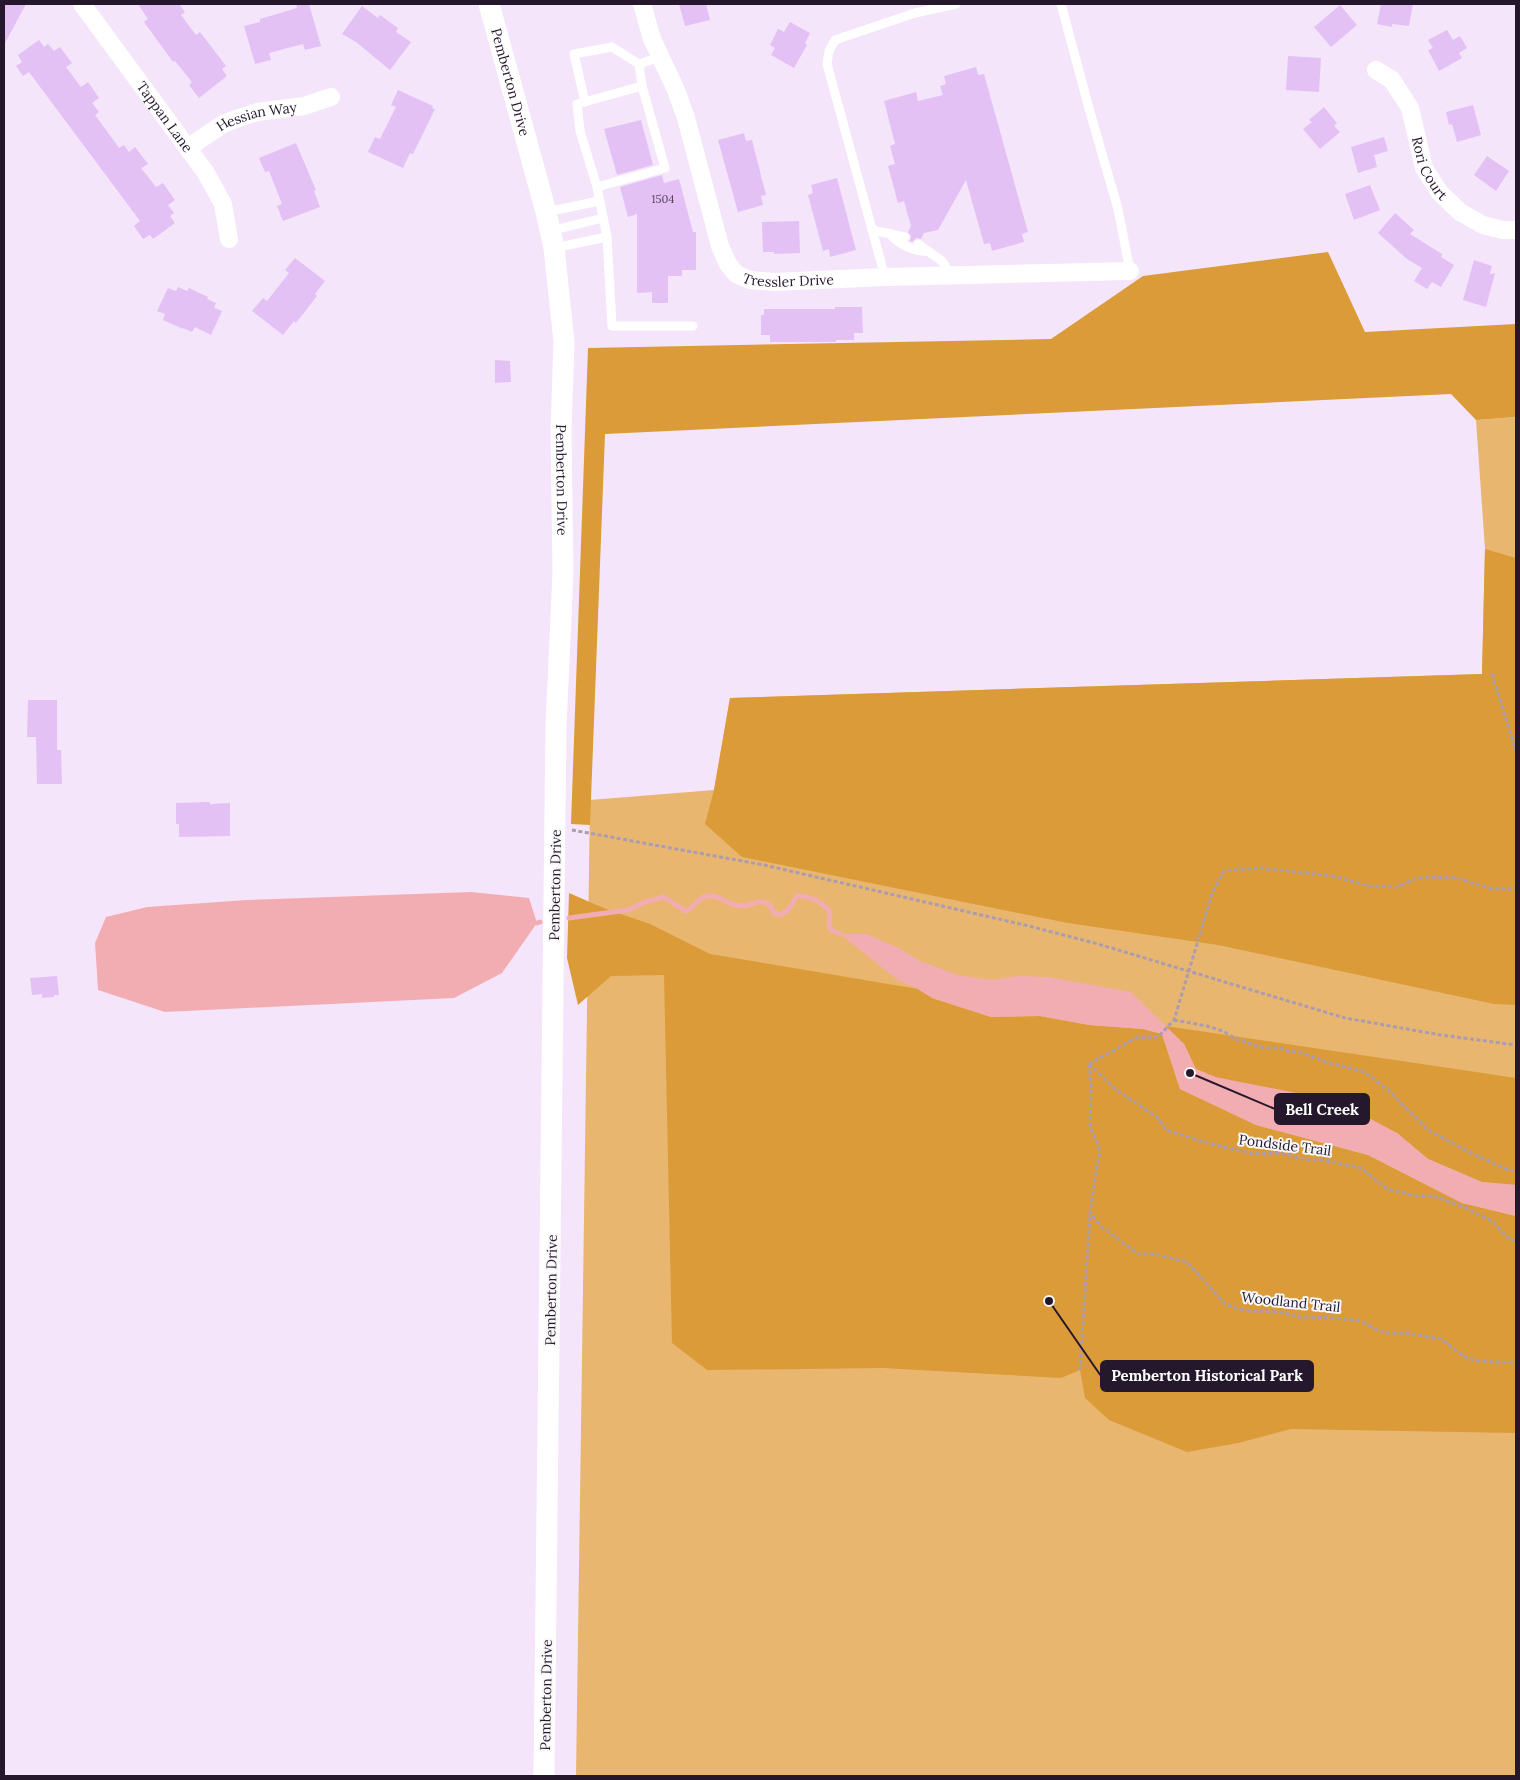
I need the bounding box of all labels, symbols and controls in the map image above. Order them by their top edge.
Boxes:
street label: Pemberton Drive [487,26,534,139]
street label: Tappan Lane [133,78,197,156]
street label: Hessian Way [213,98,299,135]
street label: Rori Court [1408,135,1452,205]
house number: 1504 [652,192,674,206]
street label: Tressler Drive [740,269,835,291]
street label: Pemberton Drive [552,424,571,536]
street label: Pemberton Drive [545,829,565,941]
callout: Bell Creek [1275,1094,1369,1124]
text: Bell Creek [1285,1100,1359,1119]
street label: Pondside Trail [1238,1130,1333,1160]
street label: Pemberton Drive [541,1234,561,1346]
street label: Woodland Trail [1241,1288,1342,1316]
callout: Pemberton Historical Park [1101,1361,1313,1391]
text: Pemberton Historical Park [1111,1366,1303,1385]
street label: Pemberton Drive [536,1639,556,1751]

